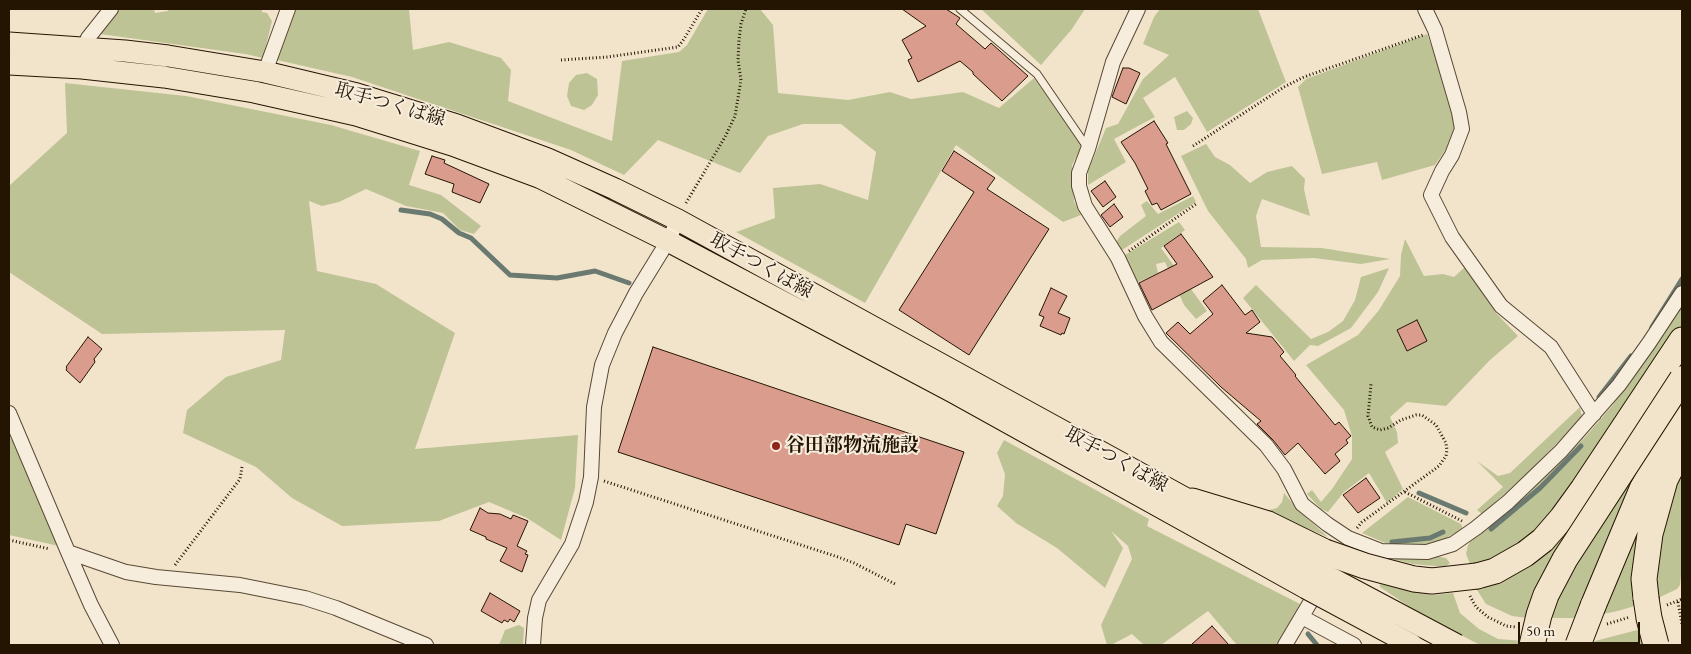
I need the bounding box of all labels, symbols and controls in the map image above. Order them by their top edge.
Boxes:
street label: 取手つくば線 [332,78,448,132]
street label: 取手つくば線 [706,228,816,304]
street label: 取手つくば線 [1061,422,1171,498]
place label: 谷田部物流施設 [786,435,919,457]
marker: 谷田部物流施設 [770,440,782,452]
scale bar [1521,612,1644,644]
text: 50 m [1526,621,1555,640]

